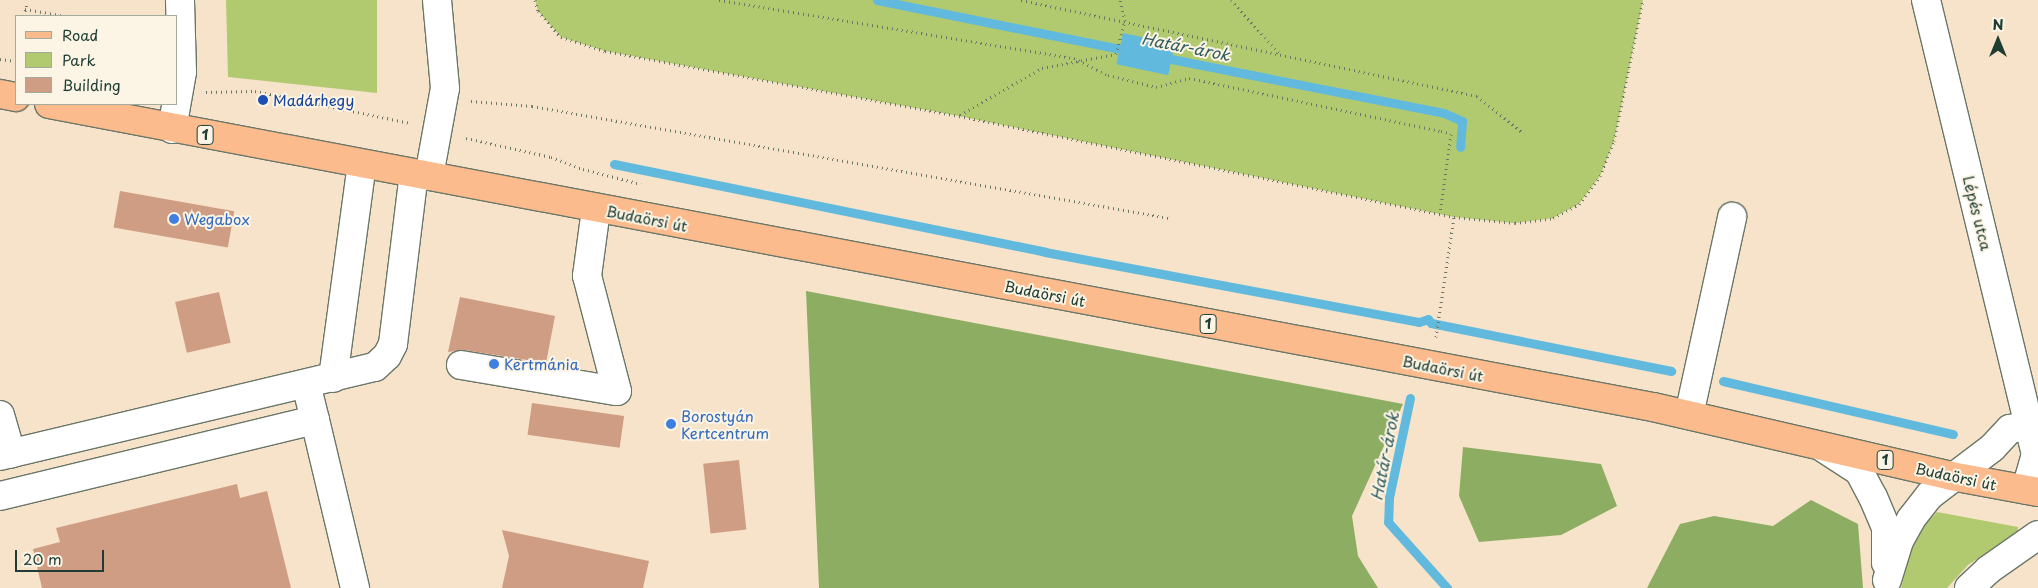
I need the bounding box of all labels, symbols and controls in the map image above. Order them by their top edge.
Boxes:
text: N [1992,14,2004,35]
legend [15,15,178,105]
north arrow [1973,15,2023,65]
text: Road [62,23,98,46]
water label: Határ-árok [1140,28,1232,64]
text: Park [62,48,96,71]
text: Building [62,73,121,96]
place label: Madárhegy [273,91,354,109]
marker: Madárhegy [257,94,269,106]
road number: 1 [196,124,214,146]
street label: Lépés utca [1960,173,1996,253]
street label: Budaörsi út [605,201,689,235]
place label: Wegabox [184,210,250,228]
marker: Wegabox [168,213,180,225]
street label: Budaörsi út [1003,276,1087,310]
road number: 1 [1199,312,1217,336]
street label: Budaörsi út [1401,351,1485,385]
place label: Kertmánia [504,355,579,373]
marker: Kertmánia [488,358,500,370]
place label: Borostyán Kertcentrum [681,406,769,441]
water label: Határ-árok [1366,410,1402,502]
marker: Borostyán Kertcentrum [665,418,677,430]
road number: 1 [1876,448,1894,472]
street label: Budaörsi út [1914,459,1998,493]
scale bar [18,540,106,572]
text: 20 m [23,547,62,570]

